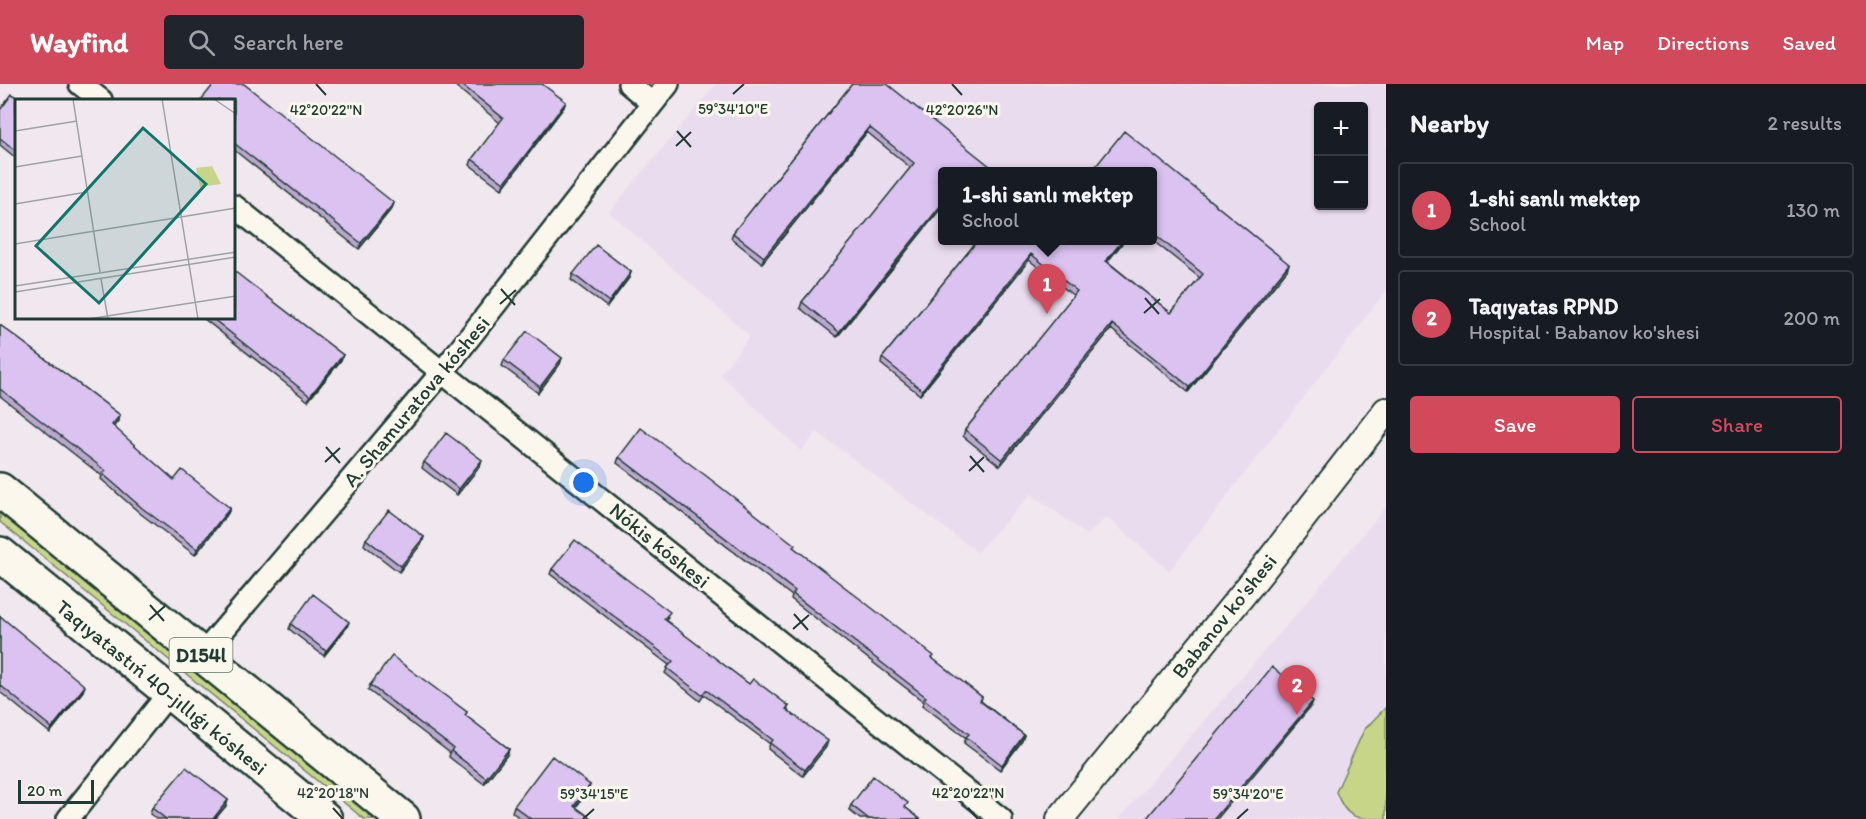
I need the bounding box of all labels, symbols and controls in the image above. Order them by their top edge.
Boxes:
search box [164,15,584,69]
text: Wayfind [30,25,128,59]
icon: search [185,26,218,59]
text: Search here [233,29,344,56]
text: Map [1586,30,1624,55]
text: Directions [1657,30,1749,55]
text: Saved [1782,30,1836,55]
inset map [15,99,236,320]
text: 59°34'10"E [698,100,768,118]
text: 42°20'22"N [290,101,362,119]
text: 42°20'26"N [926,101,998,119]
map controls [1314,102,1368,210]
button: + [1314,102,1368,156]
text: Nearby [1410,107,1489,139]
text: 2 results [1768,111,1842,135]
button: − [1314,156,1368,210]
popup [938,167,1157,245]
text: 1-shi sanlı mektep [962,181,1133,208]
text: 1-shi sanlı mektep [1469,185,1640,212]
text: 1 [1427,198,1436,222]
text: 130 m [1786,198,1840,222]
text: School [962,208,1019,232]
text: School [1469,212,1526,236]
pin: 1 [1028,264,1066,314]
text: Taqıyatas RPND [1469,293,1618,320]
text: 2 [1426,306,1437,330]
text: 200 m [1784,306,1840,330]
street label: A. Shamuratova kóshesi [337,311,495,491]
text: Hospital · Babanov ko'shesi [1469,320,1700,344]
button: Save [1410,396,1620,453]
button: Share [1632,396,1842,453]
your location [569,468,598,497]
street label: Nókis kóshesi [605,497,715,593]
street label: Babanov ko'shesi [1166,549,1282,683]
street label: Taqıyatastıń 40-jıllıǵı kóshesi [51,594,273,780]
road number: D154l [170,638,232,672]
pin: 2 [1278,666,1316,715]
scale bar [18,777,94,804]
text: 20 m [27,781,62,800]
text: 42°20'18"N [297,784,369,802]
text: 42°20'22"N [932,784,1004,802]
text: 59°34'15"E [560,785,628,803]
text: 59°34'20"E [1212,785,1284,803]

